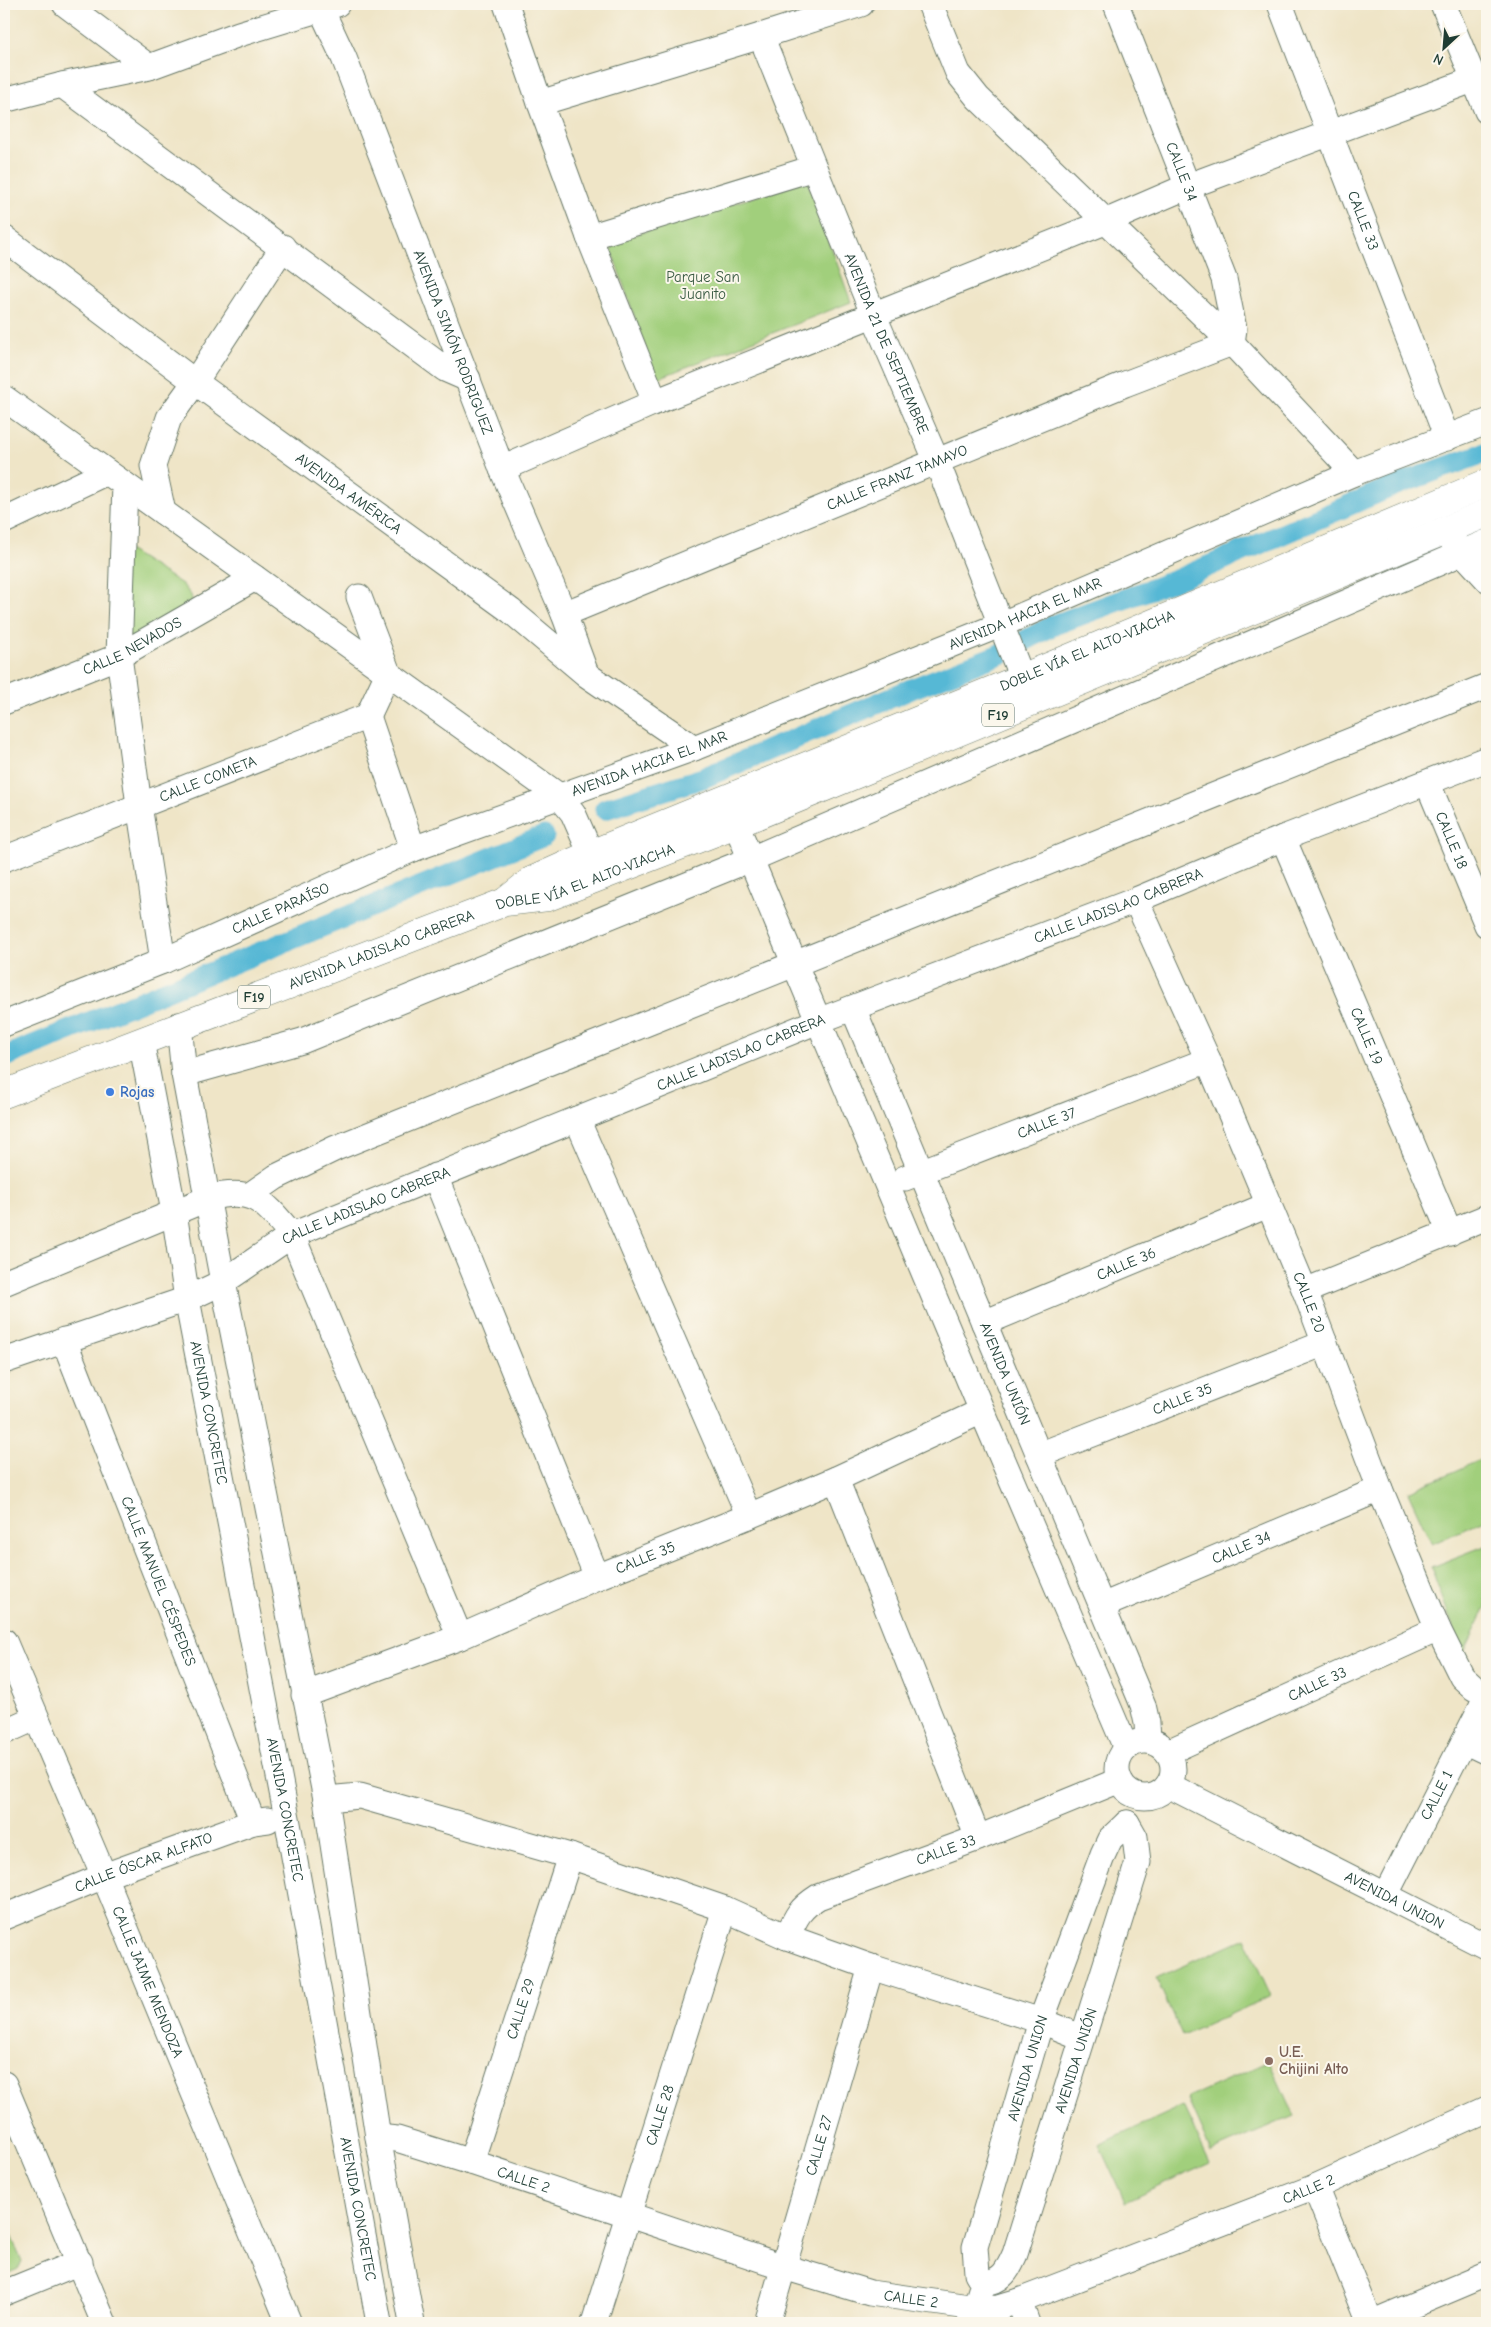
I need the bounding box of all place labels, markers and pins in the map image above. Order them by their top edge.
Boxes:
place label: Rojas [120,1083,154,1101]
marker: Rojas [104,1086,116,1098]
place label: U.E. Chijini Alto [1279,2043,1349,2078]
marker: U.E. Chijini Alto [1263,2055,1275,2067]

